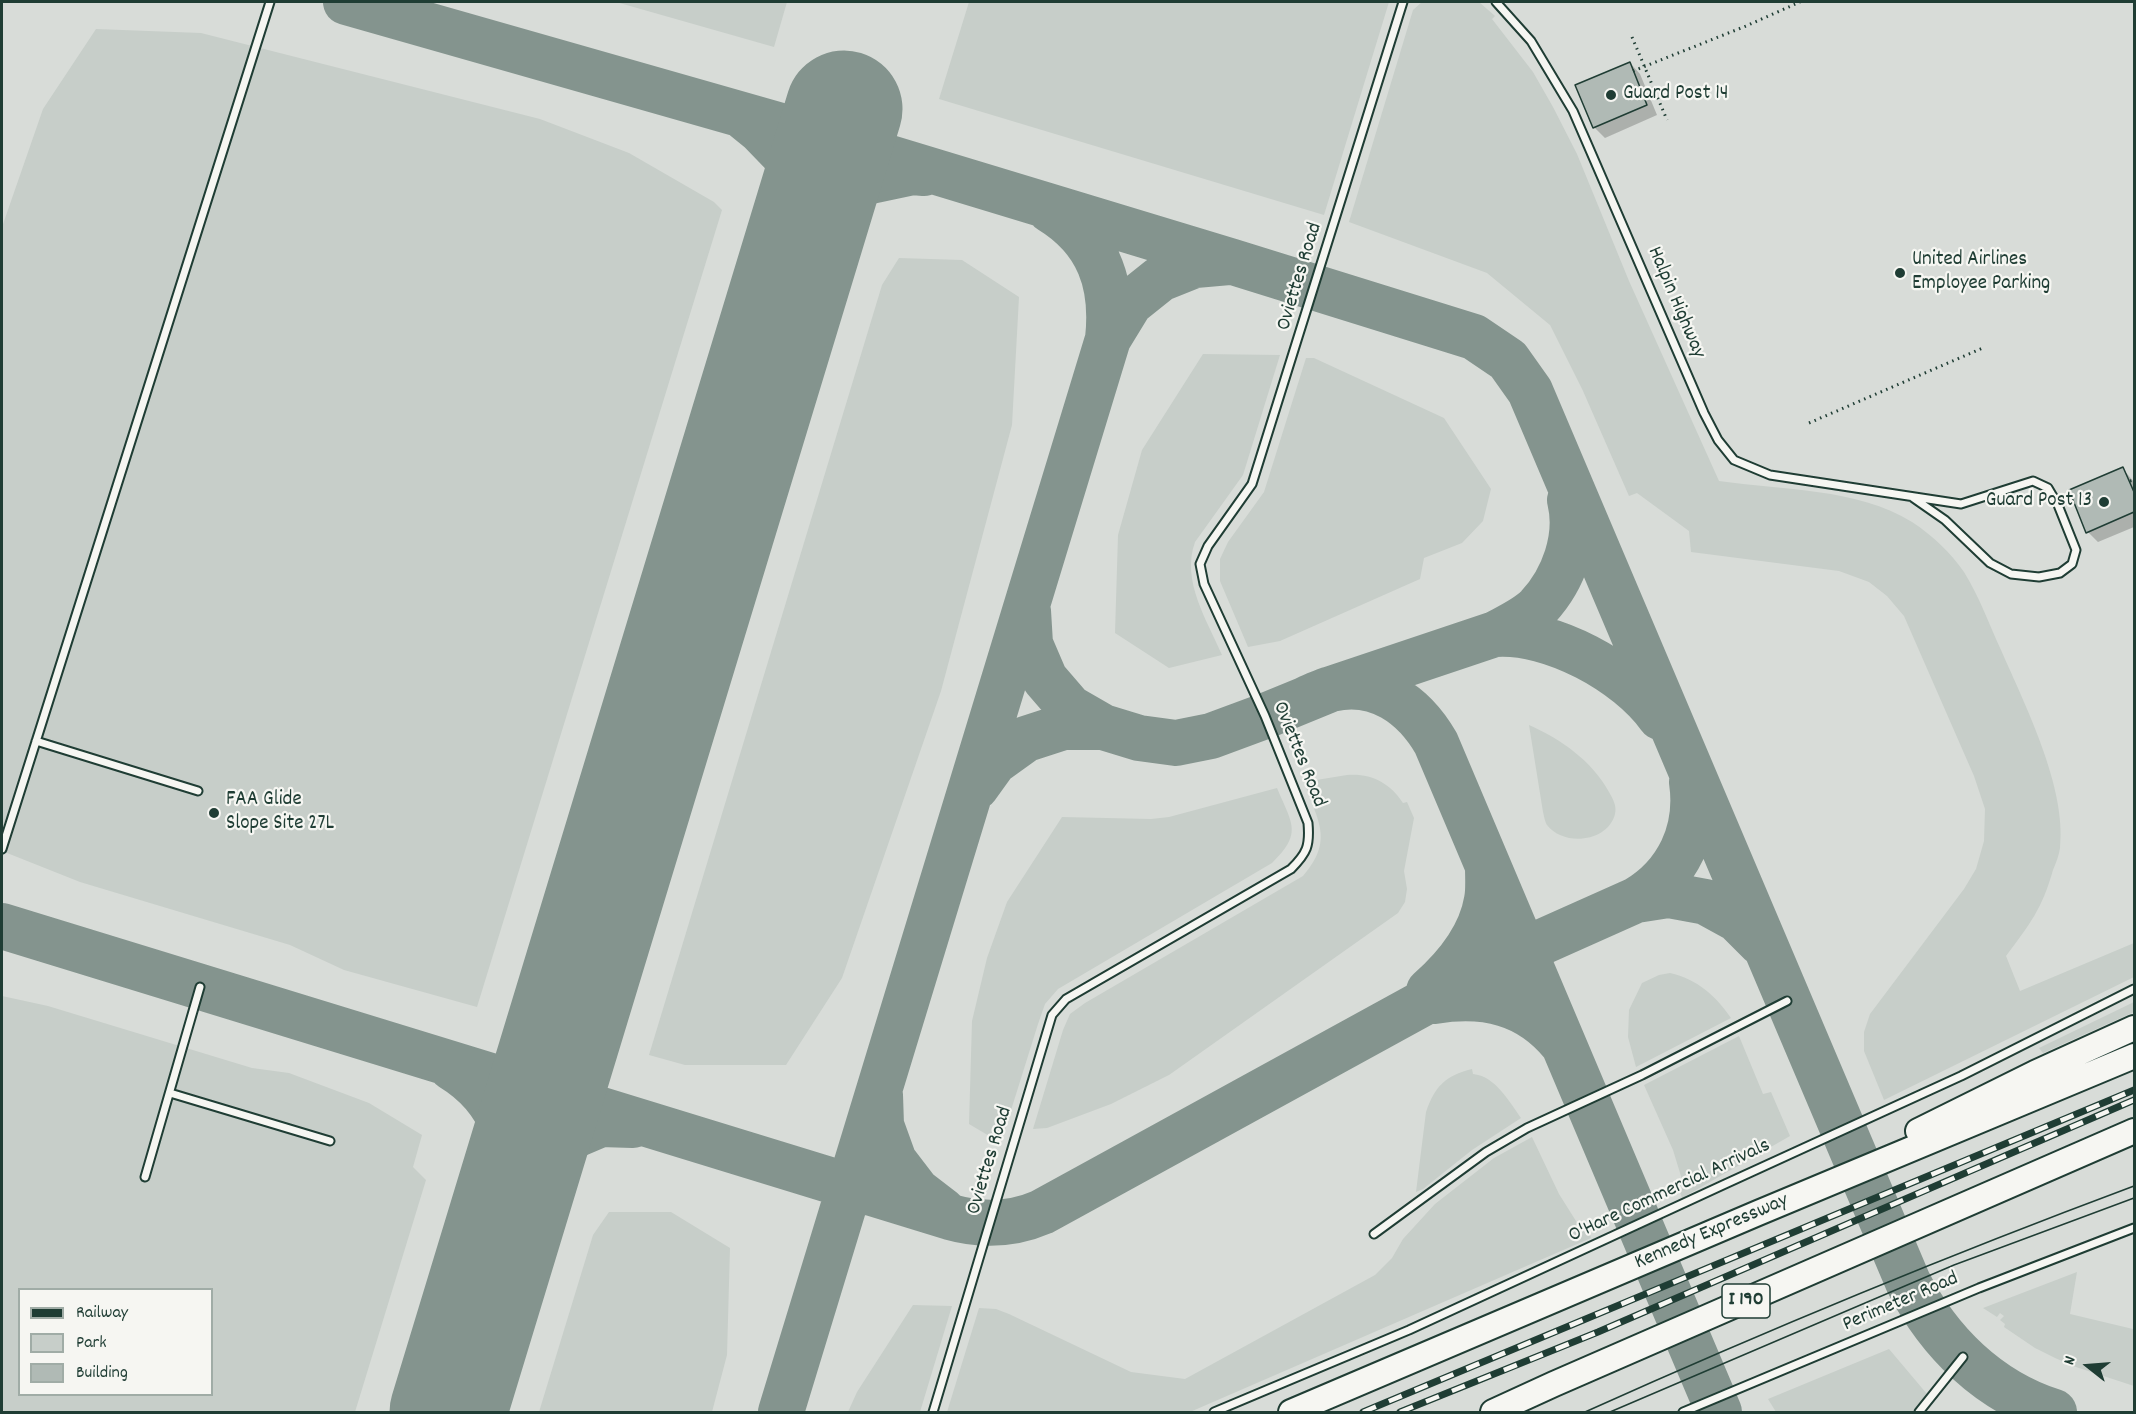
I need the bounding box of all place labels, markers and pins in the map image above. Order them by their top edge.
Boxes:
place label: Guard Post 14 [1623,82,1729,108]
marker: Guard Post 14 [1604,88,1618,102]
place label: United Airlines Employee Parking [1912,248,2050,298]
marker: United Airlines Employee Parking [1893,266,1907,280]
place label: Guard Post 13 [1986,489,2092,515]
marker: Guard Post 13 [2097,495,2111,509]
place label: FAA Glide Slope Site 27L [226,788,334,838]
marker: FAA Glide Slope Site 27L [207,806,221,820]

